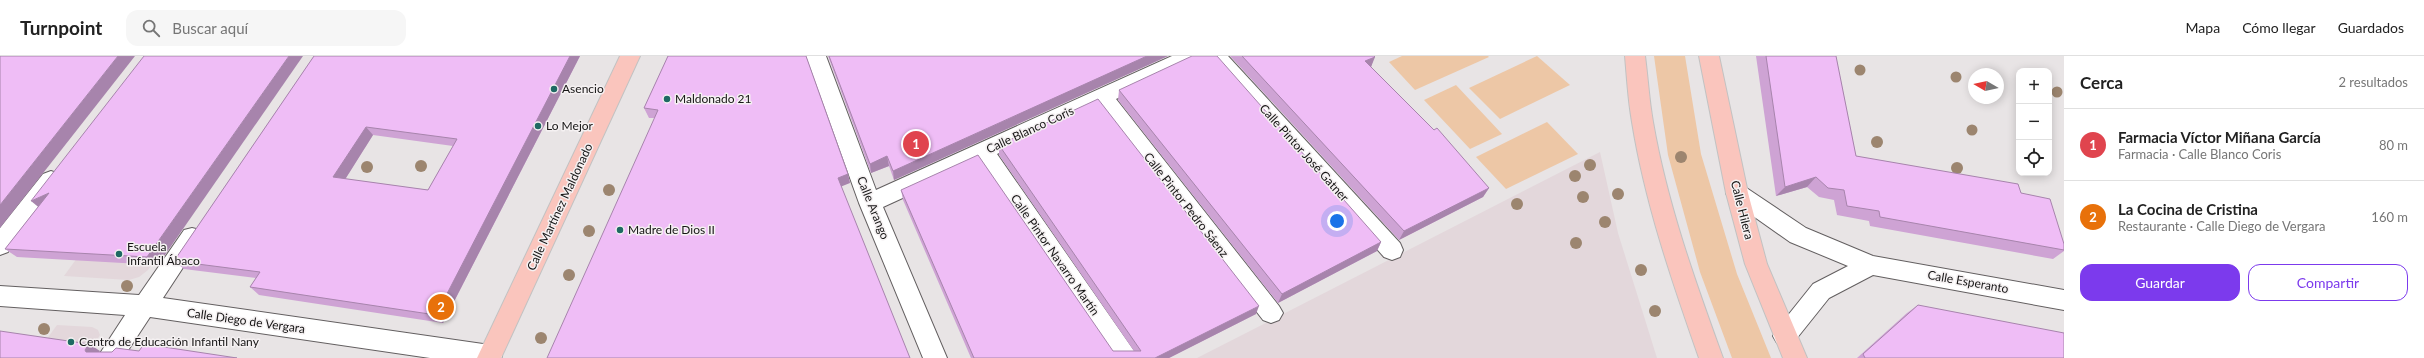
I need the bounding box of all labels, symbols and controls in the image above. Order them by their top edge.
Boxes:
search box [126,10,406,46]
text: Turnpoint [20,16,102,39]
icon: search [140,17,162,39]
text: Buscar aquí [172,19,248,37]
text: Mapa [2186,19,2220,36]
text: Cómo llegar [2242,19,2316,36]
text: Guardados [2338,19,2404,36]
north arrow [1968,68,2004,104]
map controls [2016,68,2052,176]
button: + [2016,68,2052,104]
text: Cerca [2080,72,2123,93]
text: 2 resultados [2338,74,2408,90]
place label: Asencio [562,81,604,96]
marker: Asencio [549,84,559,94]
place label: Maldonado 21 [675,91,751,106]
marker: Maldonado 21 [662,94,672,104]
street label: Calle Pintor José Gatner [1257,101,1353,205]
street label: Calle Blanco Coris [984,103,1076,156]
button: − [2016,104,2052,140]
place label: Lo Mejor [546,118,594,133]
marker: Lo Mejor [533,121,543,131]
text: Farmacia Víctor Miñana García [2118,128,2321,146]
pin: 1 [903,129,929,159]
text: 1 [2089,137,2097,153]
text: 80 m [2379,137,2408,153]
button: locate [2016,140,2052,176]
street label: Calle Martínez Maldonado [523,141,596,273]
text: Farmacia · Calle Blanco Coris [2118,146,2281,162]
street label: Calle Pintor Pedro Sáenz [1141,149,1232,260]
street label: Calle Arango [854,174,893,242]
street label: Calle Hilera [1728,179,1757,241]
street label: Calle Pintor Navarro Martín [1008,191,1103,318]
text: La Cocina de Cristina [2118,200,2258,218]
text: 2 [2089,209,2097,225]
text: 160 m [2371,209,2408,225]
your location [1327,211,1347,231]
text: Restaurante · Calle Diego de Vergara [2118,218,2326,234]
place label: Madre de Dios II [628,222,715,237]
marker: Madre de Dios II [615,225,625,235]
place label: Escuela Infantil Ábaco [127,239,200,268]
marker: Escuela Infantil Ábaco [114,249,124,259]
button: Guardar [2080,264,2240,301]
button: Compartir [2248,264,2408,301]
street label: Calle Esperanto [1926,267,2010,296]
pin: 2 [428,292,454,322]
street label: Calle Diego de Vergara [186,305,306,336]
place label: Centro de Educación Infantil Nany [79,334,260,349]
marker: Centro de Educación Infantil Nany [66,337,76,347]

